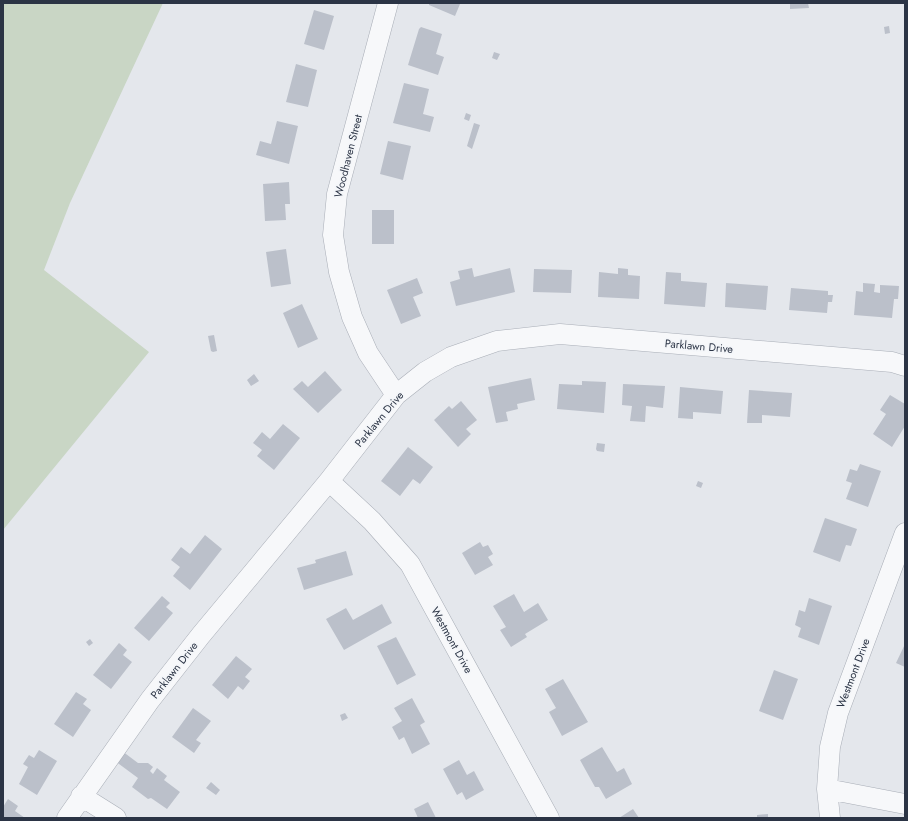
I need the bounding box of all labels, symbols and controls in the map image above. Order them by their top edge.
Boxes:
street label: Woodhaven Street [330,112,366,199]
street label: Parklawn Drive [664,335,734,357]
street label: Parklawn Drive [351,387,407,450]
street label: Westmont Drive [427,604,477,676]
street label: Westmont Drive [832,636,874,710]
street label: Parklawn Drive [147,638,202,702]

